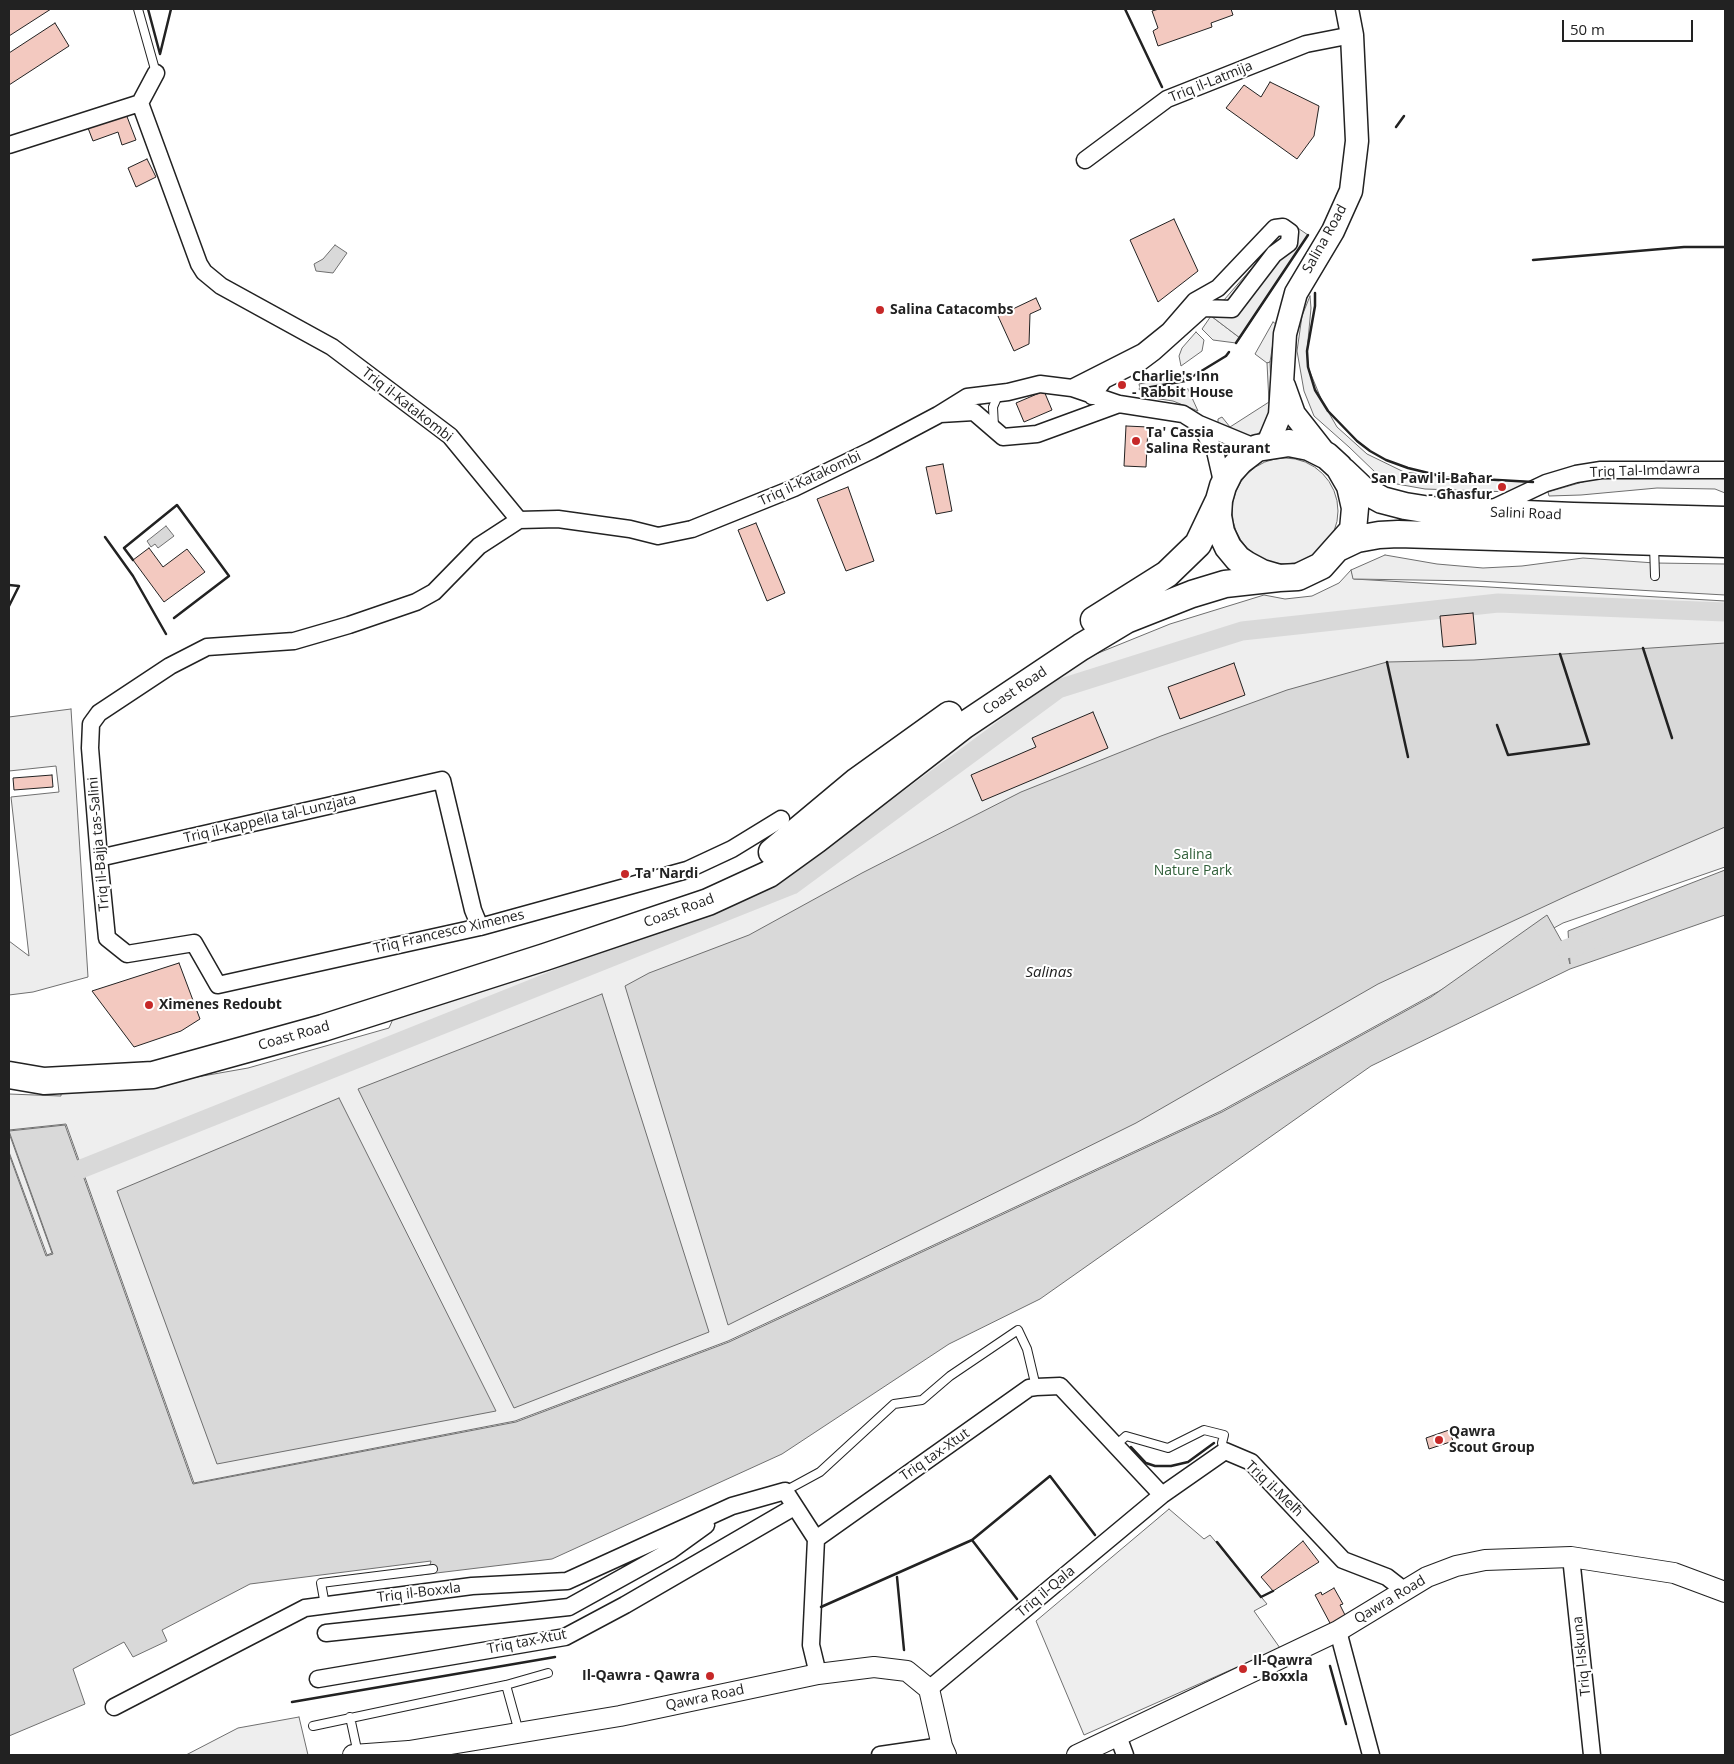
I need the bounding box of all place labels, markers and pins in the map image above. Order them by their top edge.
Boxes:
place label: Salina Catacombs [890,302,1013,318]
marker: Salina Catacombs [874,304,886,316]
place label: Charlie's Inn - Rabbit House [1132,369,1233,402]
marker: Charlie's Inn - Rabbit House [1116,379,1128,391]
place label: Ta' Cassia Salina Restaurant [1146,425,1270,458]
marker: Ta' Cassia Salina Restaurant [1130,435,1142,447]
place label: San Pawl il-Baħar - Għasfur [1371,471,1492,504]
marker: San Pawl il-Baħar - Għasfur [1496,481,1508,493]
place label: Ta' Nardi [635,866,698,882]
marker: Ta' Nardi [619,868,631,880]
place label: Ximenes Redoubt [159,997,282,1013]
marker: Ximenes Redoubt [143,999,155,1011]
place label: Qawra Scout Group [1449,1424,1535,1456]
marker: Qawra Scout Group [1433,1434,1445,1446]
place label: Il-Qawra - Boxxla [1253,1653,1313,1685]
marker: Il-Qawra - Boxxla [1237,1663,1249,1675]
place label: Il-Qawra - Qawra [582,1668,700,1684]
marker: Il-Qawra - Qawra [704,1670,716,1682]

